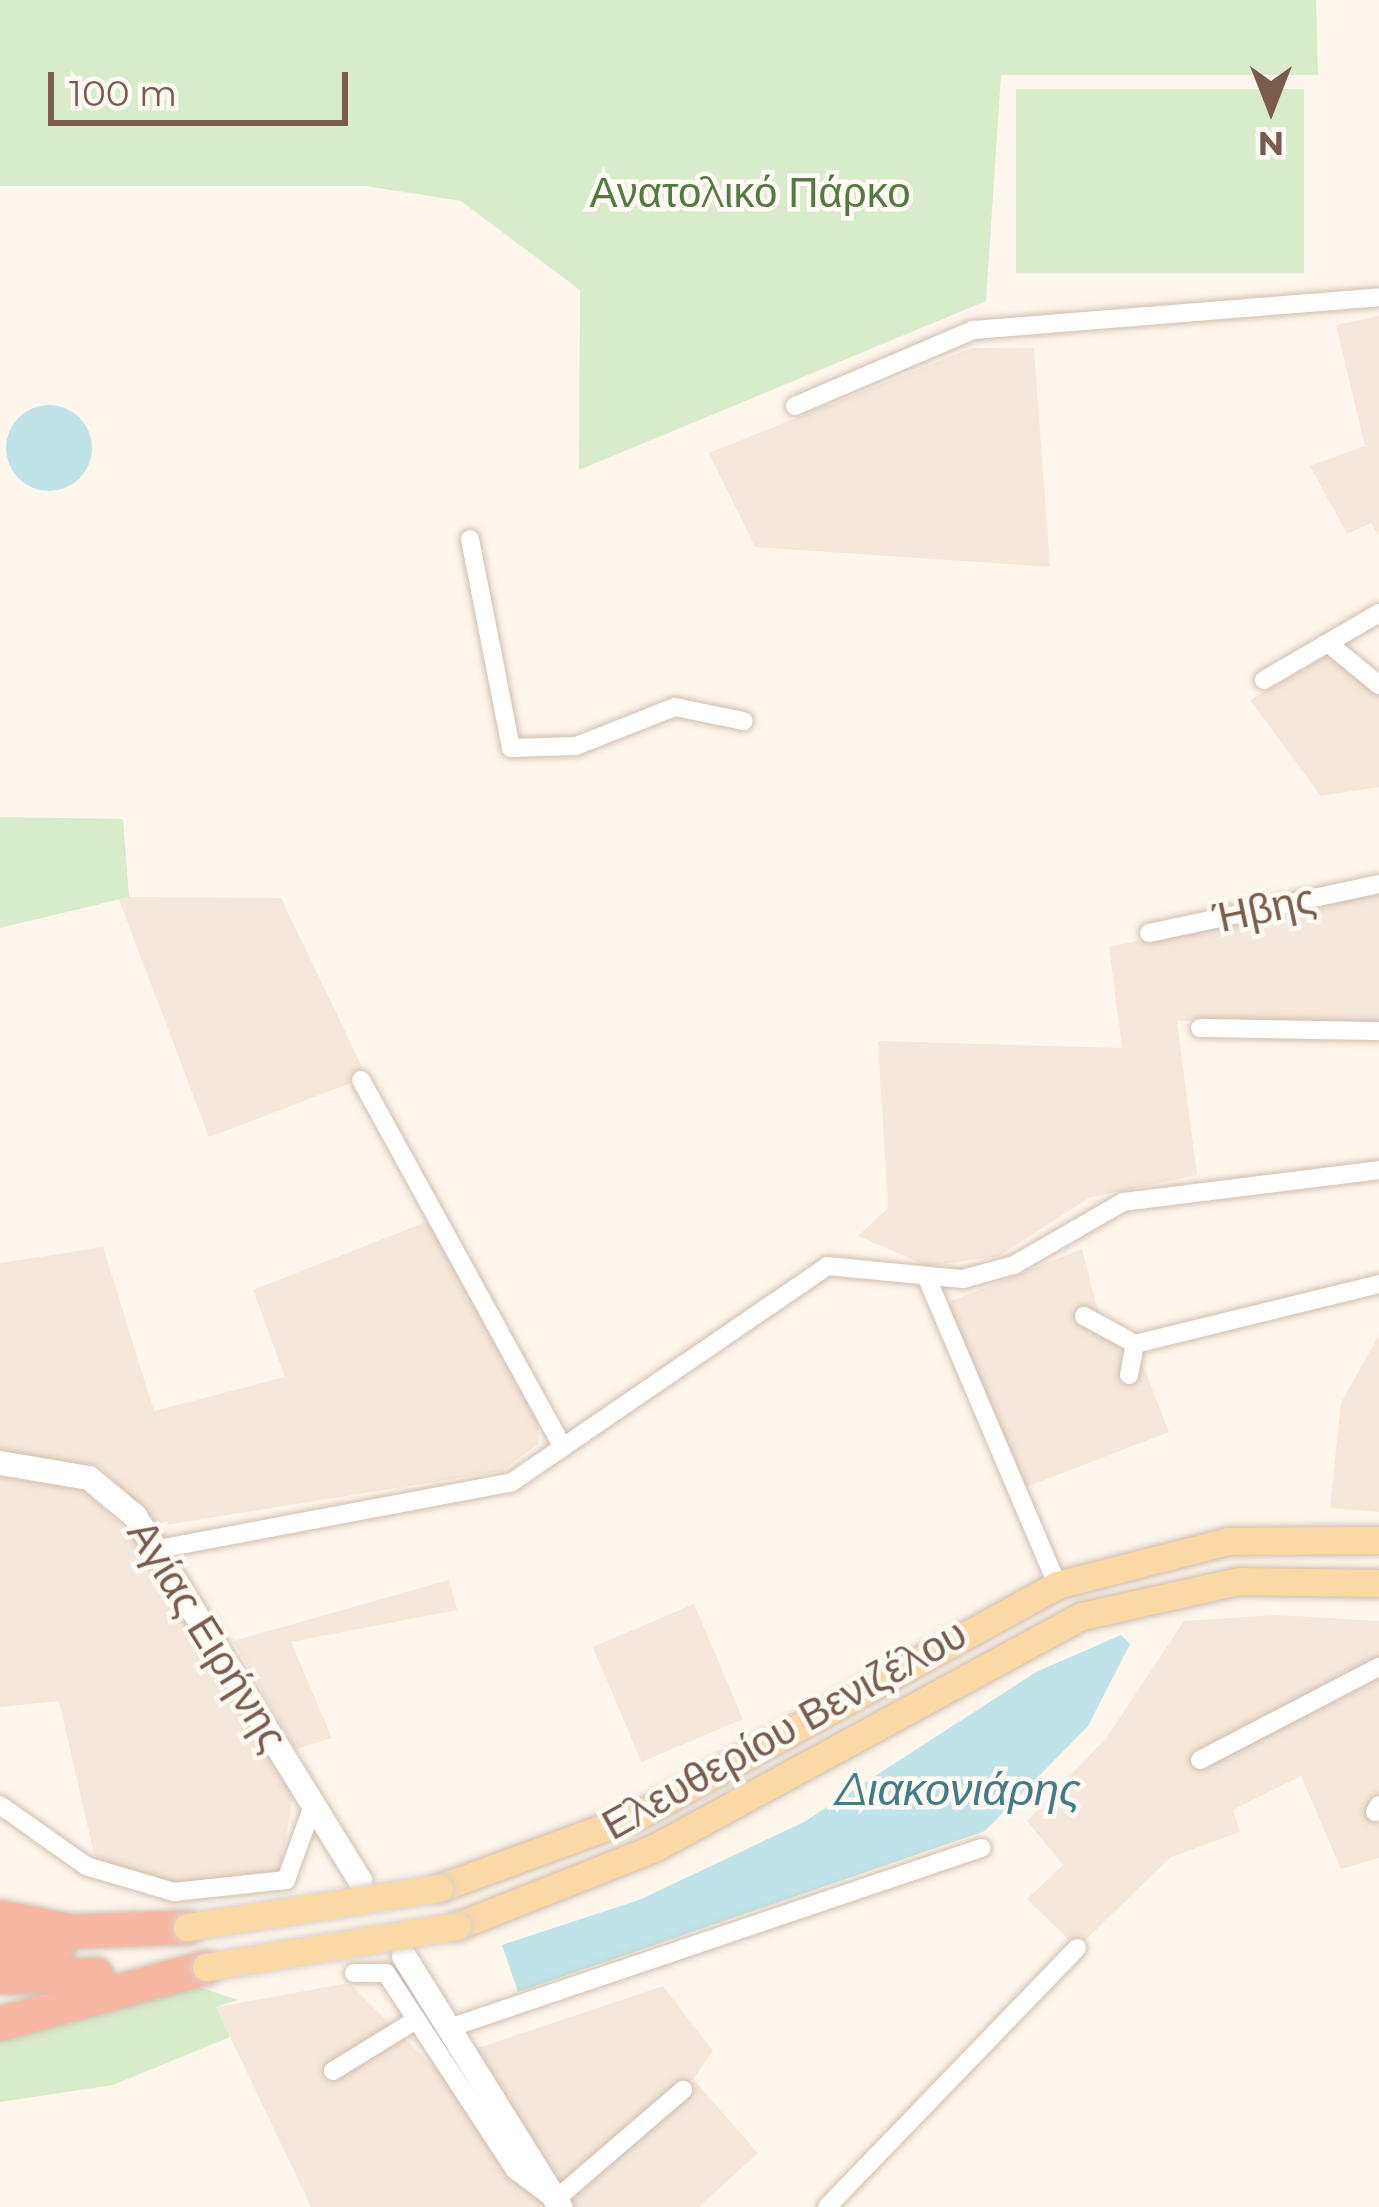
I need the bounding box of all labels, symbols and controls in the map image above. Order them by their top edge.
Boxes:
scale bar [54,48,354,122]
north arrow [1211,48,1331,168]
text: 100 m [69,71,177,115]
text: N [1258,124,1284,164]
park label: Ανατολικό Πάρκο [589,167,911,217]
street label: Ήβης [1208,873,1320,943]
street label: Αγίας Ειρήνης [117,1510,299,1760]
street label: Ελευθερίου Βενιζέλου [593,1608,975,1850]
water label: Διακονιάρης [835,1762,1081,1816]

